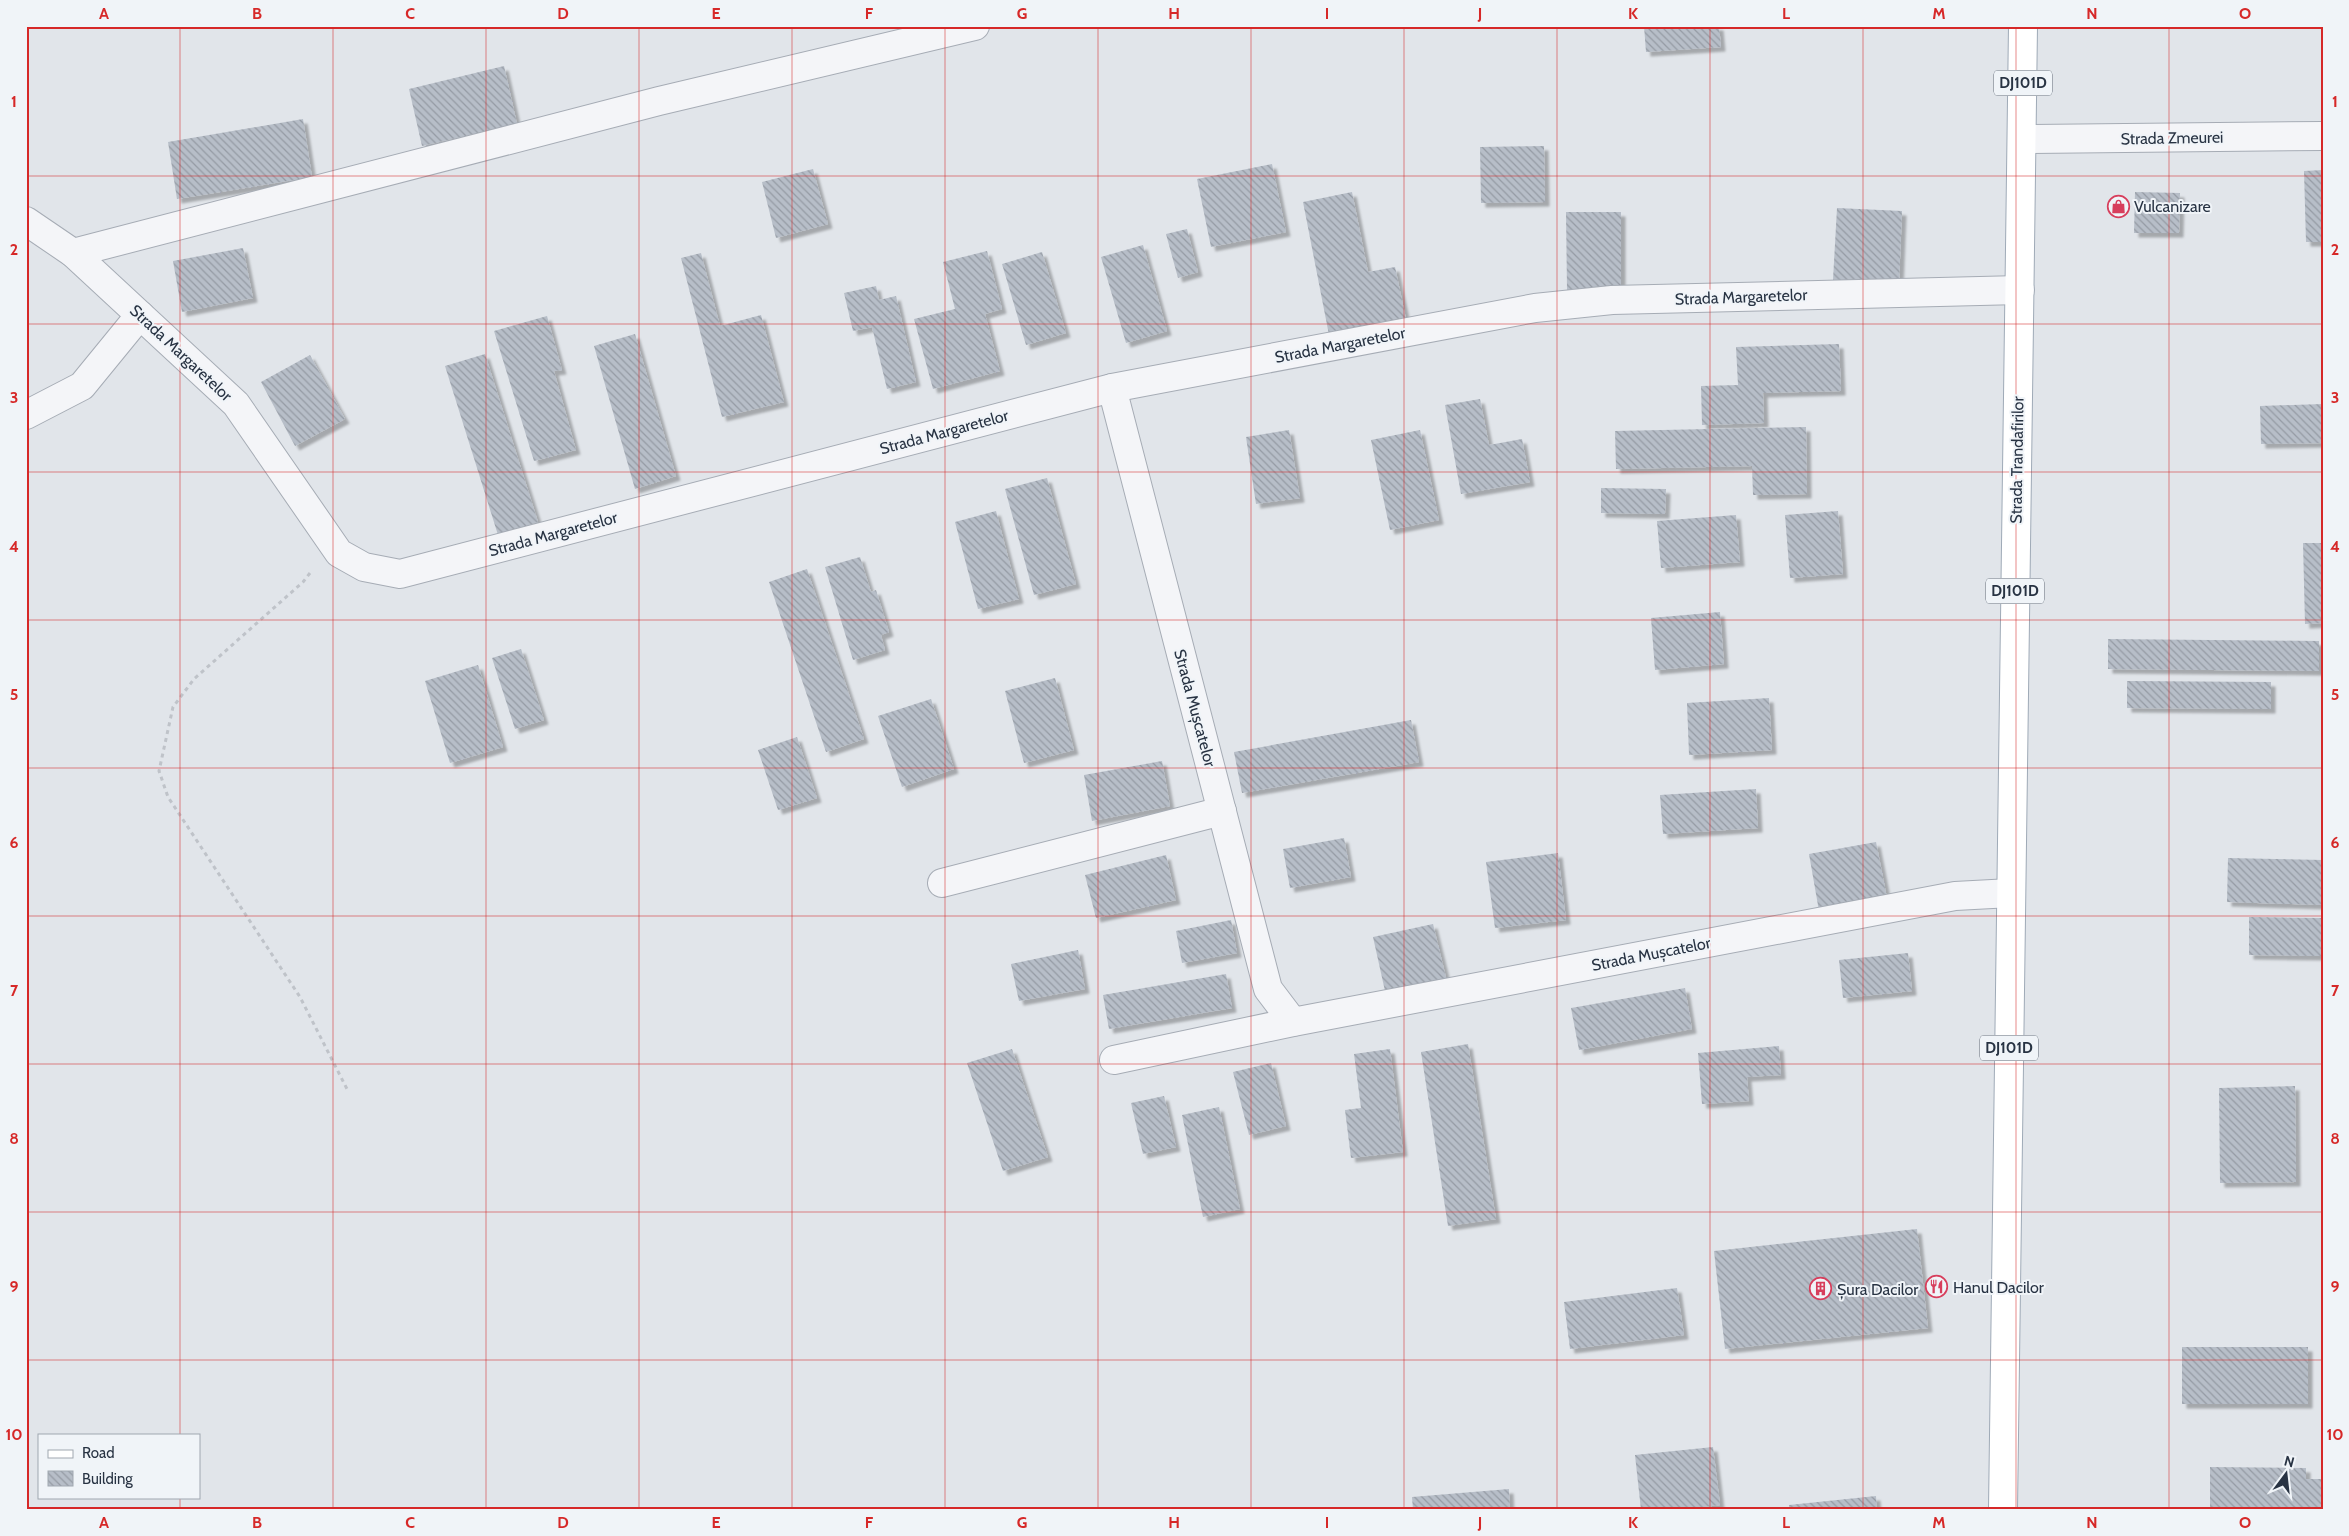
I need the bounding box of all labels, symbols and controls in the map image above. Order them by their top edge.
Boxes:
text: A [99,4,109,23]
text: B [252,4,262,23]
text: C [405,4,415,23]
text: D [557,4,569,23]
text: E [711,4,721,23]
text: F [865,4,874,23]
text: G [1017,4,1027,23]
text: H [1168,4,1180,23]
text: I [1325,4,1329,23]
text: J [1477,4,1482,23]
text: K [1628,4,1638,23]
text: L [1782,4,1790,23]
text: M [1932,4,1946,23]
text: N [2086,4,2098,23]
text: O [2239,4,2251,23]
road number: DJ101D [1994,70,2052,96]
text: 1 [11,92,17,111]
text: 1 [2332,92,2338,111]
street label: Strada Zmeurei [2120,128,2224,148]
shop icon: Vulcanizare [2106,194,2130,218]
place label: Vulcanizare [2134,197,2211,216]
text: 2 [10,240,18,259]
text: 2 [2331,240,2339,259]
street label: Strada Margaretelor [1674,285,1809,309]
street label: Strada Margaretelor [126,301,237,406]
street label: Strada Margaretelor [1273,323,1408,367]
text: 3 [10,388,18,407]
text: 3 [2331,388,2339,407]
street label: Strada Trandafirilor [2006,395,2028,524]
street label: Strada Margaretelor [878,405,1011,458]
street label: Strada Margaretelor [487,507,620,560]
text: 4 [9,537,19,556]
text: 4 [2330,537,2340,556]
road number: DJ101D [1986,578,2044,604]
street label: Strada Mușcatelor [1169,647,1220,770]
text: 5 [10,685,18,704]
text: 5 [2331,685,2339,704]
text: 6 [10,833,19,852]
text: 6 [2331,833,2340,852]
street label: Strada Mușcatelor [1590,933,1713,976]
text: 7 [10,981,19,1000]
text: 7 [2331,981,2340,1000]
road number: DJ101D [1980,1036,2038,1060]
text: 8 [9,1129,19,1148]
text: 8 [2330,1129,2340,1148]
restaurant icon: Hanul Dacilor [1925,1275,1949,1299]
text: 9 [10,1277,19,1296]
building icon: Șura Dacilor [1809,1277,1833,1301]
text: 9 [2331,1277,2340,1296]
place label: Hanul Dacilor [1953,1278,2045,1297]
place label: Șura Dacilor [1837,1280,1919,1300]
text: 10 [5,1425,23,1444]
text: 10 [2326,1425,2344,1444]
legend [38,1434,200,1498]
text: Road [82,1444,115,1462]
north arrow [2262,1448,2312,1498]
text: N [2282,1451,2296,1471]
text: Building [82,1470,133,1488]
text: A [99,1513,109,1532]
text: B [252,1513,262,1532]
text: C [405,1513,415,1532]
text: D [557,1513,569,1532]
text: E [711,1513,721,1532]
text: F [865,1513,874,1532]
text: G [1017,1513,1027,1532]
text: H [1168,1513,1180,1532]
text: I [1325,1513,1329,1532]
text: J [1477,1513,1482,1532]
text: K [1628,1513,1638,1532]
text: L [1782,1513,1790,1532]
text: M [1932,1513,1946,1532]
text: N [2086,1513,2098,1532]
text: O [2239,1513,2251,1532]

